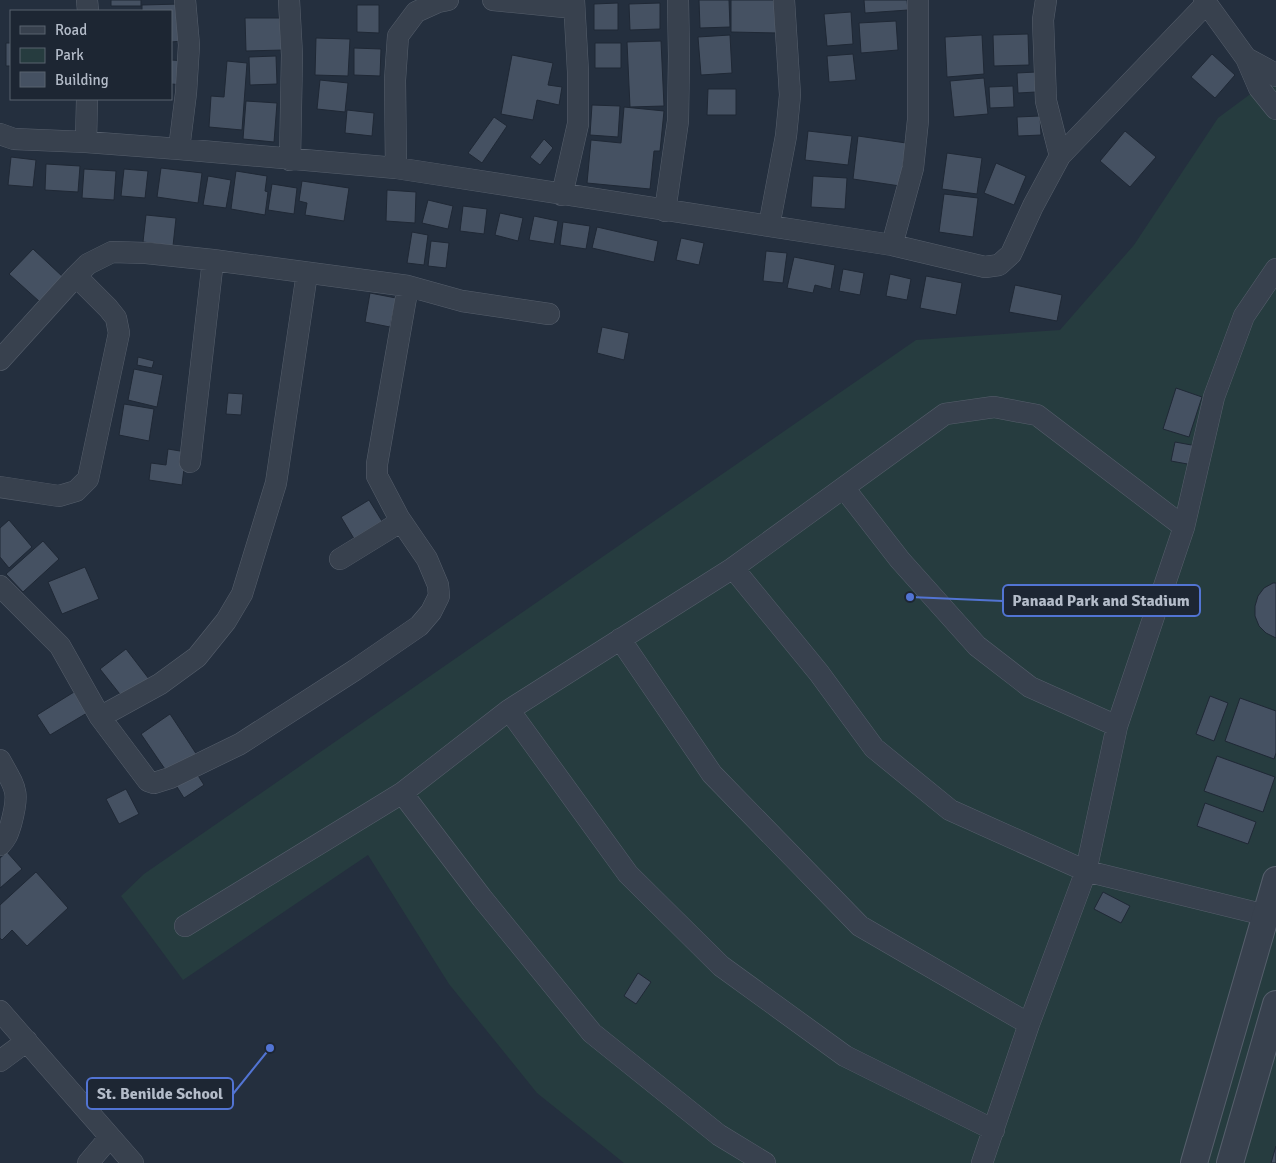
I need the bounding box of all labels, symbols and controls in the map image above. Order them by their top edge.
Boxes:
legend [10,10,172,100]
text: Road [55,21,87,39]
text: Park [55,46,84,64]
text: Building [55,71,109,89]
callout: Panaad Park and Stadium [1003,585,1200,616]
text: Panaad Park and Stadium [1012,591,1190,611]
callout: St. Benilde School [87,1078,233,1109]
text: St. Benilde School [97,1084,223,1104]

